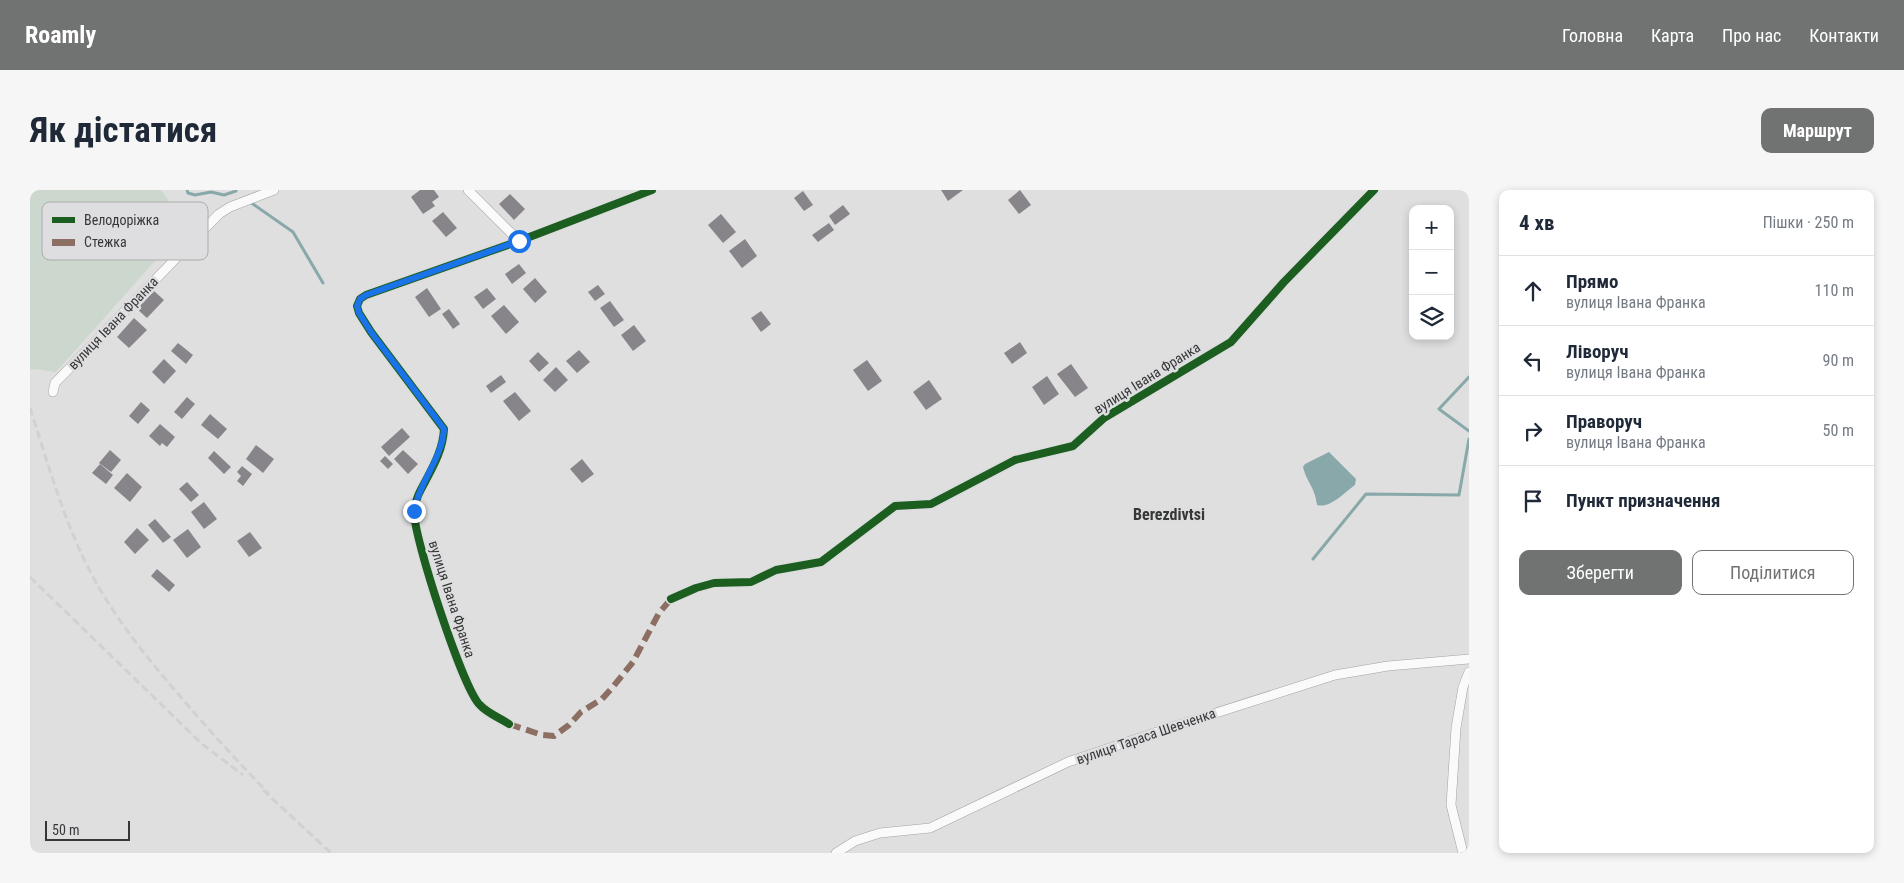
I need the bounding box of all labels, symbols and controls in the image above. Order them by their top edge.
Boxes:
text: Roamly [25,21,96,49]
text: Головна [1562,25,1623,46]
text: Карта [1651,25,1694,46]
text: Про нас [1722,25,1781,46]
text: Контакти [1809,25,1879,46]
button: Маршрут [1761,108,1874,153]
text: Як дістатися [30,110,217,151]
legend [42,202,208,260]
map controls [1409,205,1454,340]
button: + [1409,205,1454,250]
text: 4 хв [1519,211,1554,235]
text: Велодоріжка [84,212,159,228]
text: Пішки · 250 m [1763,213,1854,232]
route start [508,230,531,253]
text: Стежка [84,234,127,250]
button: − [1409,250,1454,295]
text: Прямо [1566,270,1619,293]
street label: вулиця Івана Франка [65,274,161,372]
icon: ahead [1519,277,1547,305]
text: 110 m [1815,281,1854,300]
text: вулиця Івана Франка [1566,293,1706,312]
button: layers [1409,295,1454,340]
street label: вулиця Івана Франка [1091,339,1203,417]
text: Ліворуч [1566,340,1628,363]
icon: left [1519,347,1547,375]
text: 90 m [1822,351,1854,370]
text: вулиця Івана Франка [1566,363,1706,382]
text: Праворуч [1566,410,1642,433]
icon: right [1519,417,1547,445]
text: 50 m [1822,421,1854,440]
text: вулиця Івана Франка [1566,433,1706,452]
icon: arrive [1519,487,1547,515]
text: Пункт призначення [1566,489,1720,512]
route end [403,500,426,523]
district label: Berezdivtsi [1133,505,1205,524]
street label: вулиця Івана Франка [426,538,478,660]
button: Зберегти [1519,550,1682,595]
button: Поділитися [1692,550,1854,595]
street label: вулиця Тараса Шевченка [1074,705,1218,767]
scale bar [45,818,130,841]
text: 50 m [52,822,80,838]

